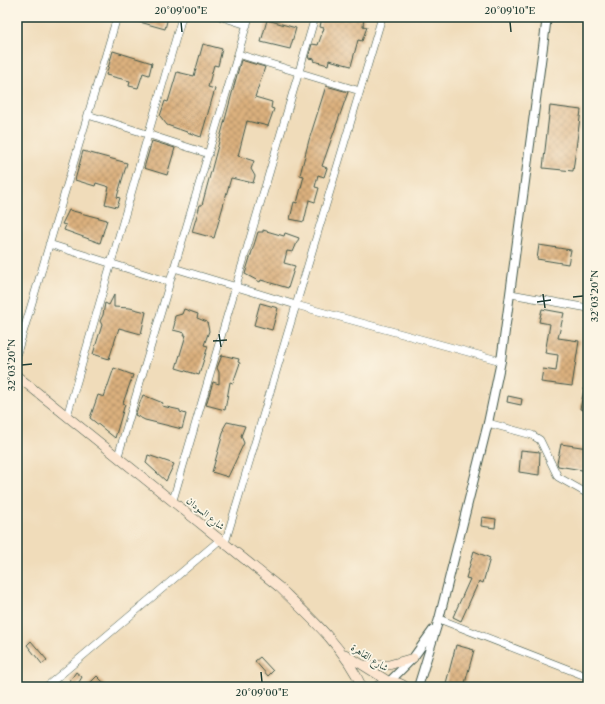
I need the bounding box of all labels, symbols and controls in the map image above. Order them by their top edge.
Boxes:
text: 20°09'00"E [154,4,208,17]
text: 20°09'10"E [485,4,536,17]
text: 32°03'20"N [588,270,601,322]
text: 32°03'20"N [5,339,18,391]
street label: شارع السودان [182,494,228,535]
street label: شارع القاهرة [347,641,391,677]
text: 20°09'00"E [235,686,289,699]

